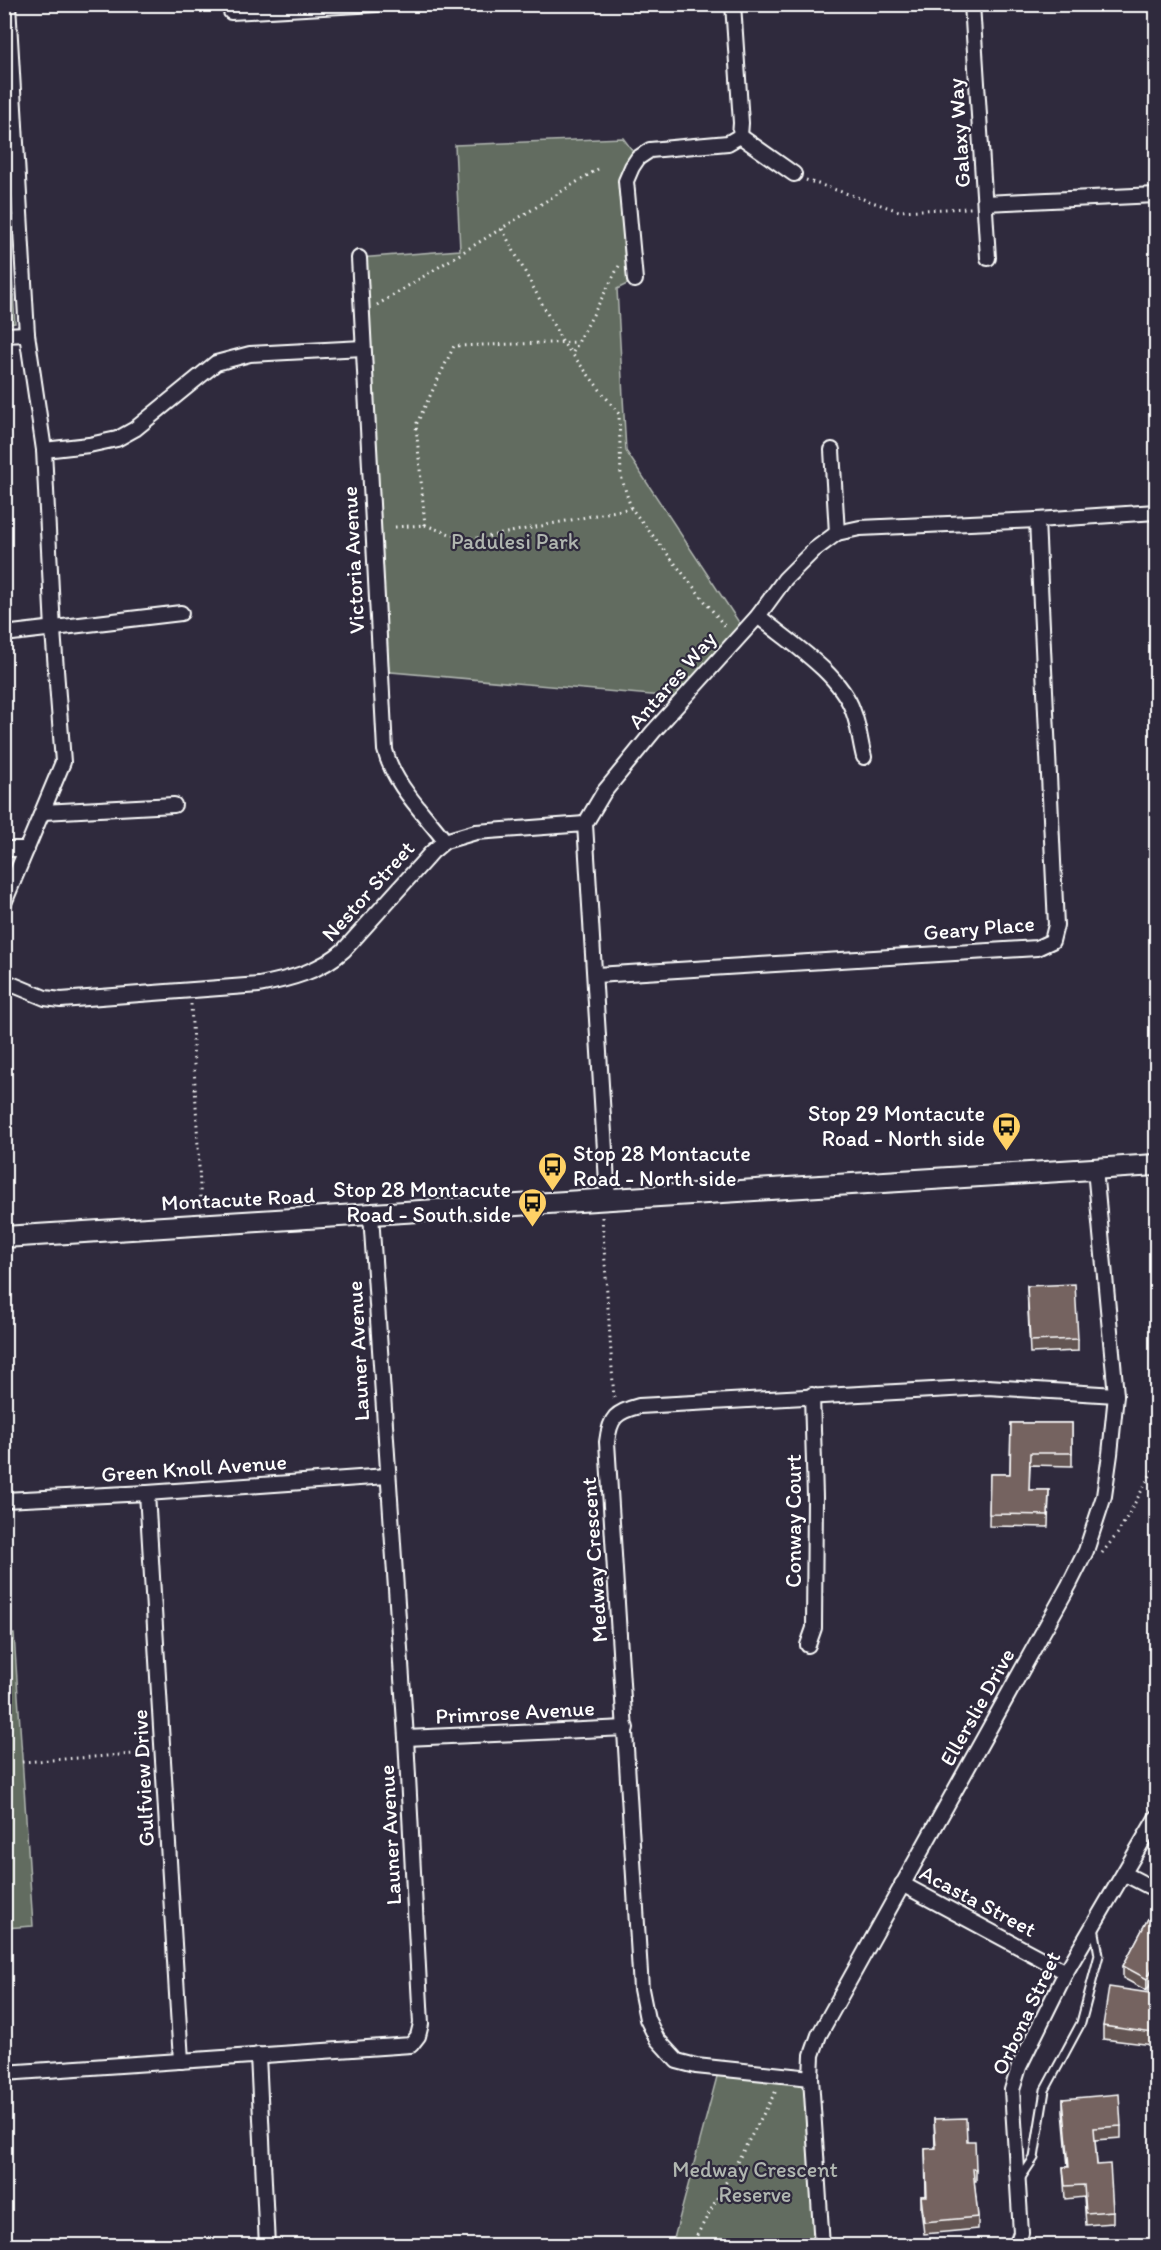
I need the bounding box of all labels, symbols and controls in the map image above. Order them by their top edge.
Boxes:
street label: Galaxy Way [942,77,976,189]
street label: Victoria Avenue [336,485,370,635]
park label: Padulesi Park [451,528,579,555]
street label: Antares Way [622,625,722,734]
street label: Nestor Street [316,835,420,947]
street label: Geary Place [922,910,1036,946]
place label: Stop 29 Montacute Road - North side [808,1100,985,1152]
bus stop icon: Stop 29 Montacute Road - North side [990,1110,1022,1152]
place label: Stop 28 Montacute Road - North side [573,1140,751,1192]
bus stop icon: Stop 28 Montacute Road - North side [536,1150,568,1192]
place label: Stop 28 Montacute Road - South side [333,1176,511,1228]
street label: Montacute Road [160,1181,316,1217]
bus stop icon: Stop 28 Montacute Road - South side [516,1186,548,1228]
street label: Launer Avenue [341,1280,375,1422]
street label: Green Knoll Avenue [100,1448,288,1488]
street label: Conway Court [780,1454,807,1588]
street label: Medway Crescent [575,1476,613,1644]
street label: Ellerslie Drive [934,1643,1020,1771]
street label: Primrose Avenue [435,1694,595,1730]
street label: Gulfview Drive [126,1709,160,1847]
street label: Launer Avenue [373,1764,407,1906]
street label: Acasta Street [915,1859,1041,1943]
street label: Orbona Street [985,1947,1067,2079]
park label: Medway Crescent Reserve [672,2156,838,2208]

